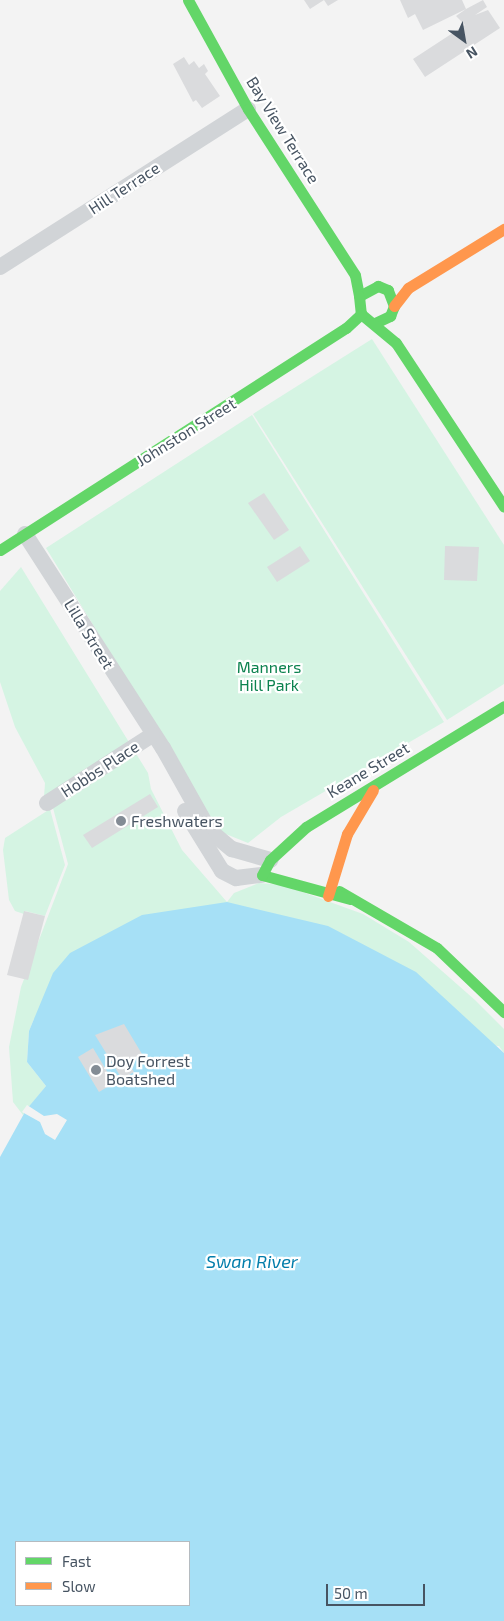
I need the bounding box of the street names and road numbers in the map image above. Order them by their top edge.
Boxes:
street label: Bay View Terrace [242,72,324,188]
street label: Hill Terrace [85,158,163,218]
street label: Johnston Street [133,394,239,470]
street label: Lilla Street [60,596,118,672]
street label: Hobbs Place [57,737,143,801]
street label: Keane Street [323,738,413,802]

